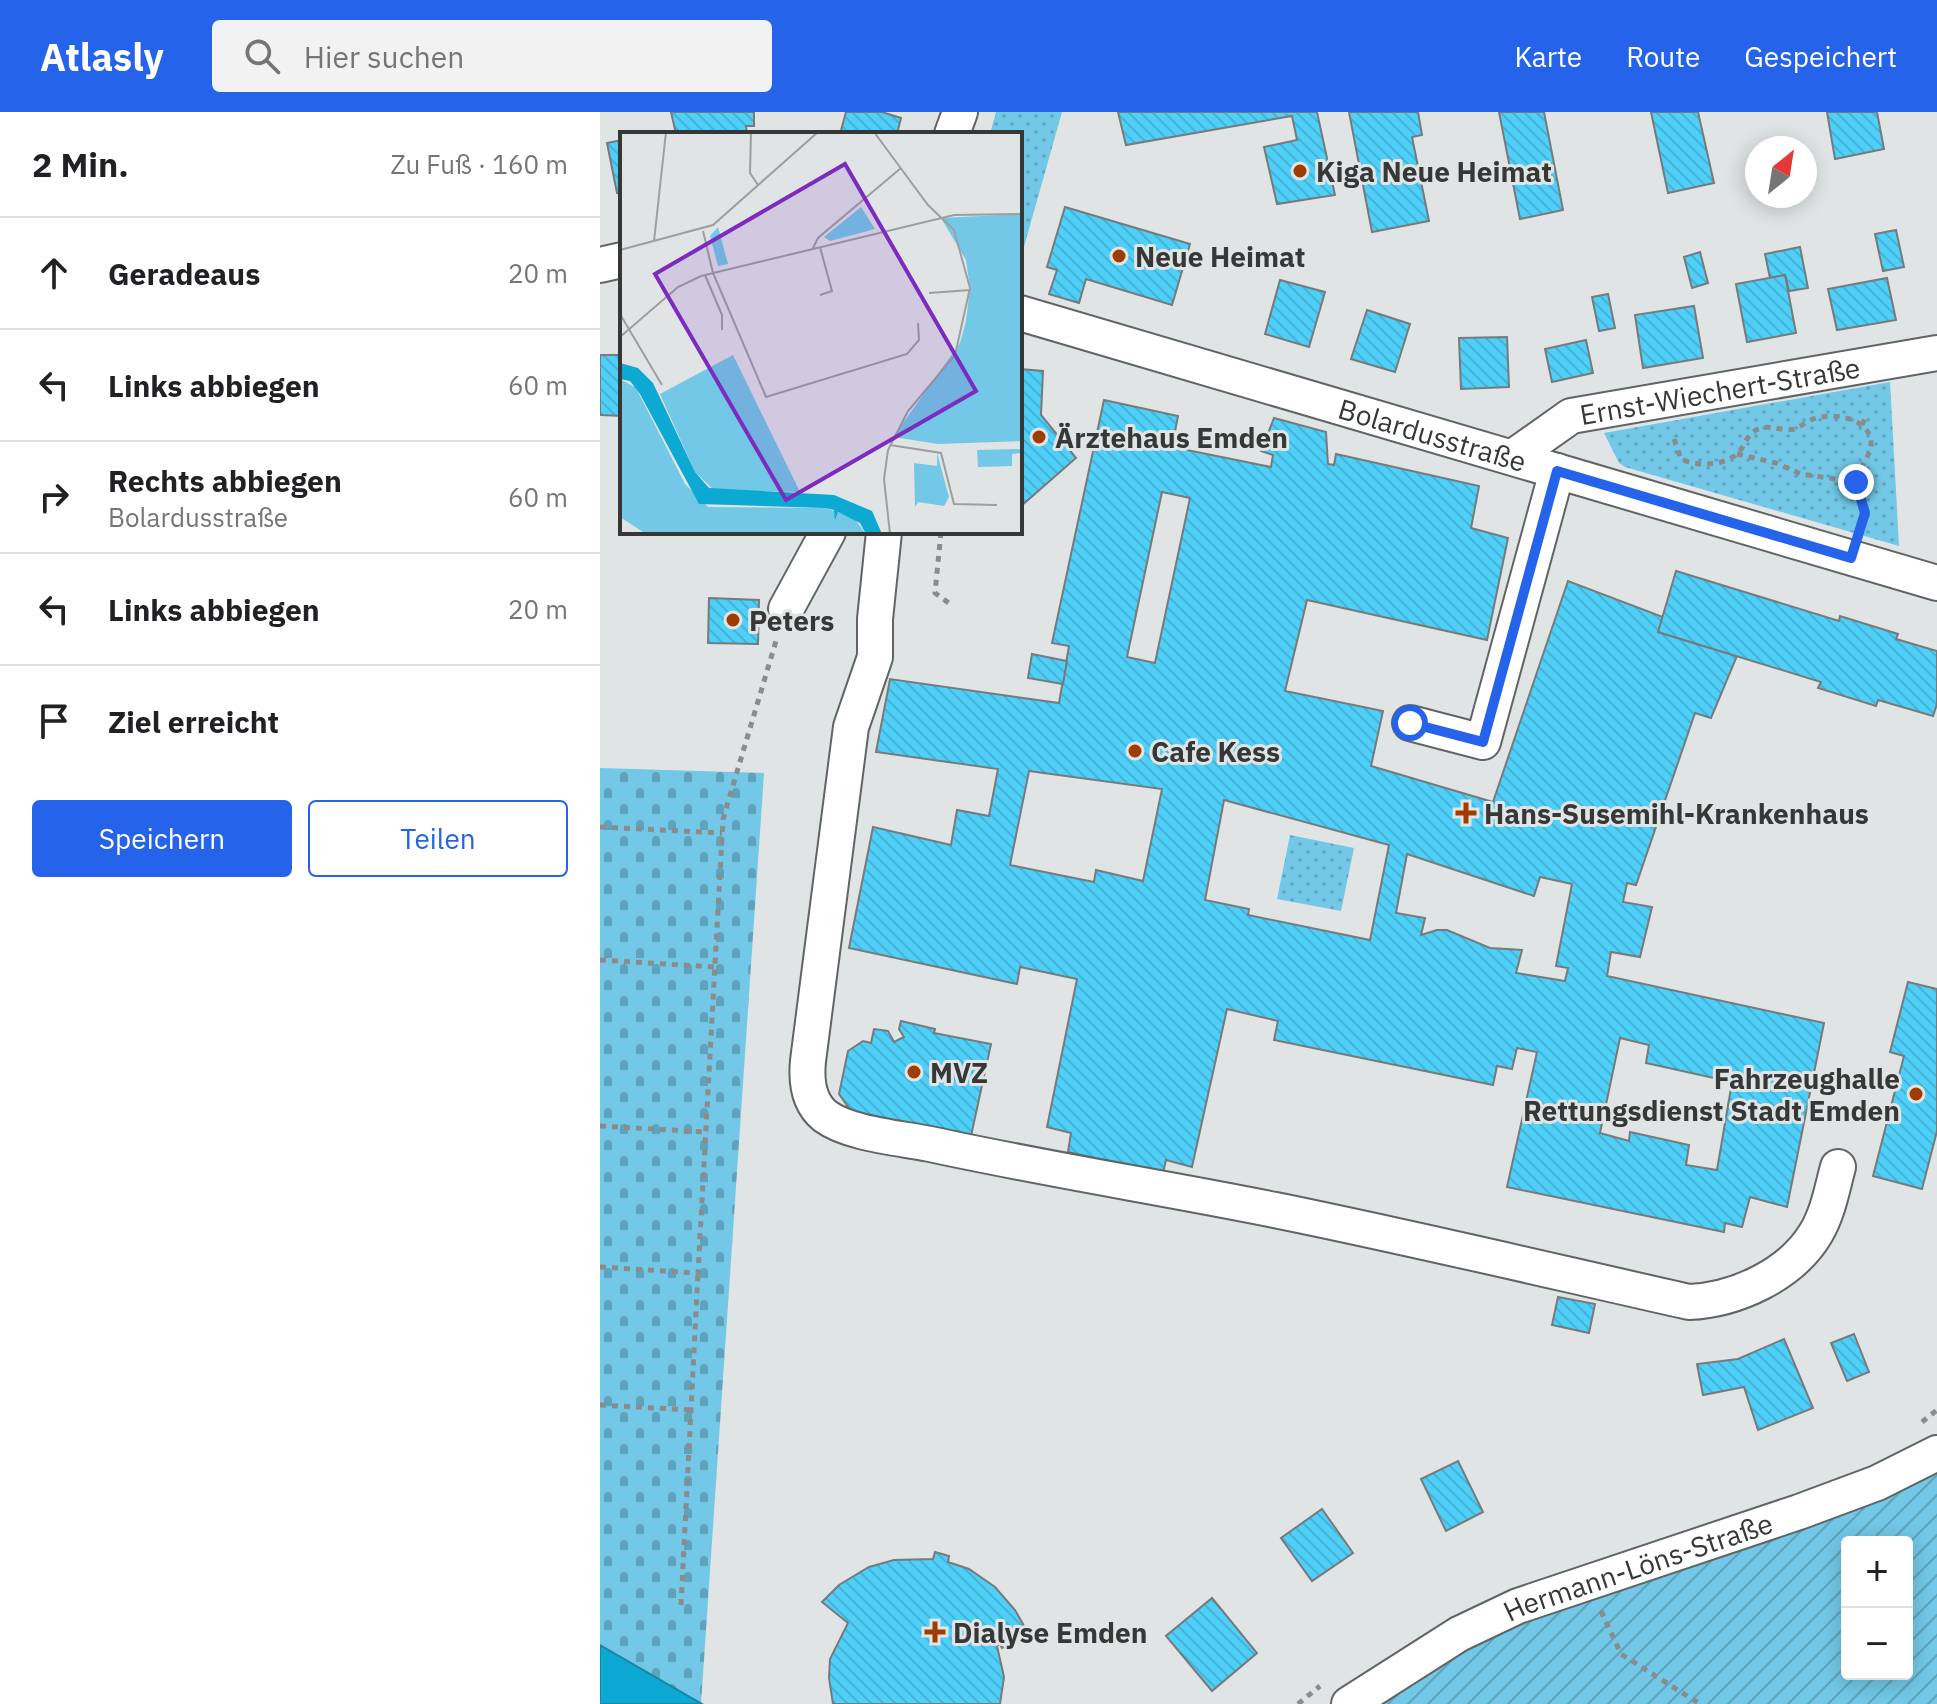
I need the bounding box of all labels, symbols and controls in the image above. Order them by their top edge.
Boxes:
search box [212,20,772,92]
text: Atlasly [40,32,164,81]
icon: search [240,34,284,78]
text: Hier suchen [304,37,464,76]
text: Karte [1514,38,1582,75]
text: Route [1626,38,1700,75]
text: Gespeichert [1744,38,1897,75]
inset map [620,132,1022,534]
north arrow [1745,136,1817,208]
text: 2 Min. [32,142,129,186]
text: Zu Fuß · 160 m [390,147,568,181]
place label: Kiga Neue Heimat [1316,153,1552,190]
marker: Kiga Neue Heimat [1291,162,1309,180]
place label: Neue Heimat [1135,238,1306,275]
marker: Neue Heimat [1110,247,1128,265]
icon: ahead [32,251,76,295]
text: Geradeaus [108,254,260,293]
text: 20 m [508,256,568,290]
street label: Ernst-Wiechert-Straße [1577,348,1863,433]
icon: left [32,363,76,407]
text: Links abbiegen [108,366,320,405]
text: 60 m [508,368,568,402]
street label: Bolardusstraße [1334,389,1531,480]
place label: Ärztehaus Emden [1055,419,1288,456]
marker: Ärztehaus Emden [1030,428,1048,446]
text: Rechts abbiegen [108,461,342,500]
route end [1838,464,1874,500]
icon: right [32,475,76,519]
text: 60 m [508,480,568,514]
text: Bolardusstraße [108,500,288,534]
icon: left [32,587,76,631]
text: Links abbiegen [108,590,320,629]
text: 20 m [508,592,568,626]
place label: Peters [749,602,834,639]
marker: Peters [724,611,742,629]
icon: arrive [32,699,76,743]
text: Ziel erreicht [108,702,279,741]
route start [1392,705,1428,741]
place label: Cafe Kess [1151,733,1280,770]
marker: Cafe Kess [1126,742,1144,760]
place label: Hans-Susemihl-Krankenhaus [1484,795,1869,832]
button: Speichern [32,800,292,877]
button: Teilen [308,800,568,877]
marker: Hans-Susemihl-Krankenhaus [1455,802,1477,824]
place label: MVZ [930,1054,988,1091]
place label: Fahrzeughalle Rettungsdienst Stadt Emden [1523,1060,1900,1129]
marker: MVZ [905,1063,923,1081]
marker: Fahrzeughalle Rettungsdienst Stadt Emden [1907,1085,1925,1103]
street label: Hermann-Löns-Straße [1497,1504,1777,1629]
map controls [1841,1536,1913,1680]
button: + [1841,1536,1913,1608]
button: − [1841,1608,1913,1680]
place label: Dialyse Emden [953,1614,1147,1651]
marker: Dialyse Emden [924,1621,946,1643]

